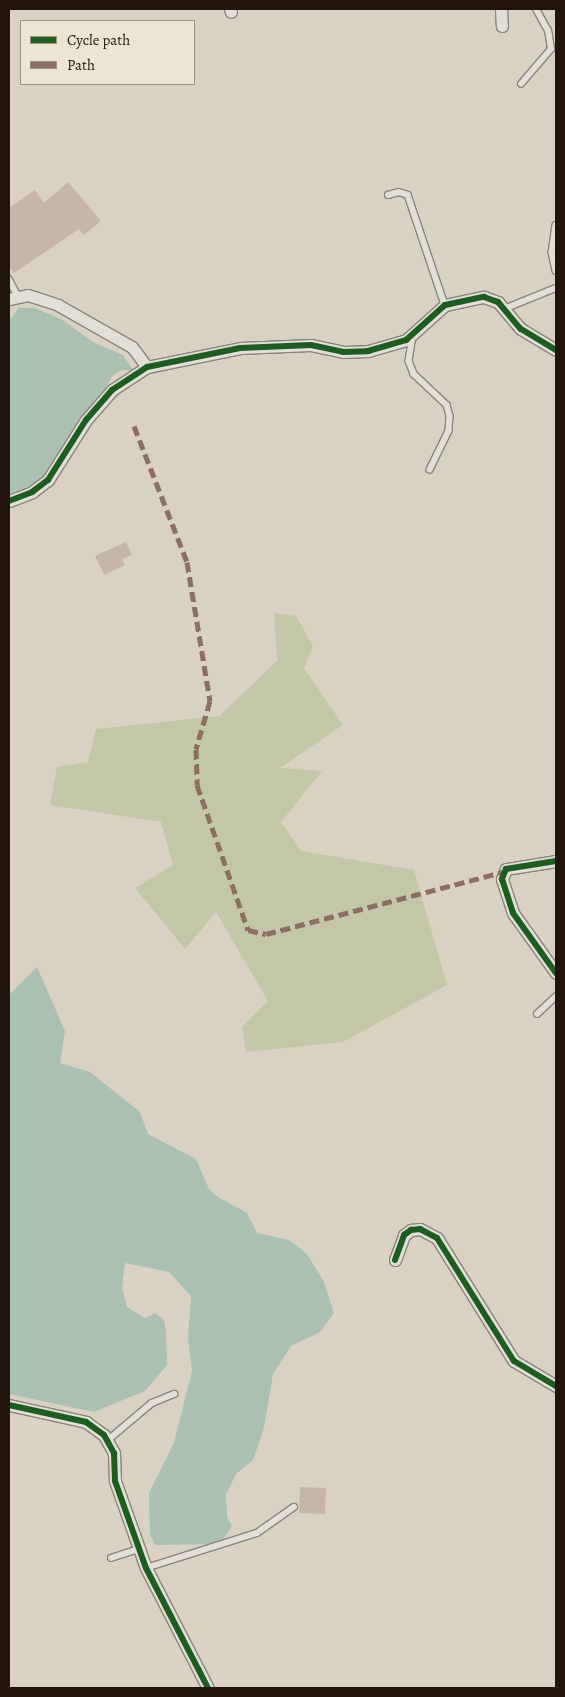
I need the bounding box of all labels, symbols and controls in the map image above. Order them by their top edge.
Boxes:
legend [20,20,195,85]
text: Cycle path [67,30,130,50]
text: Path [67,55,95,75]

